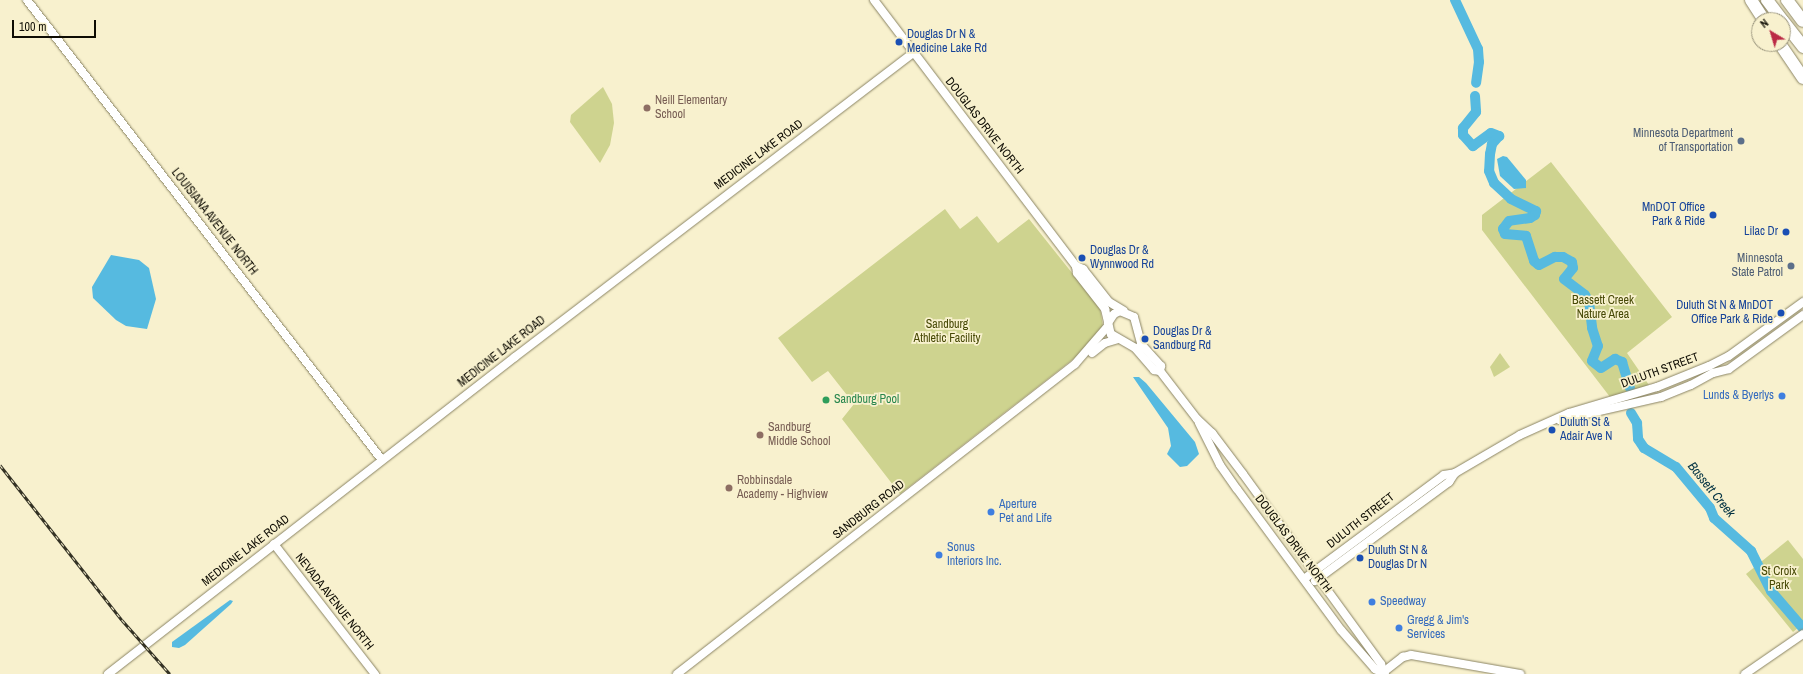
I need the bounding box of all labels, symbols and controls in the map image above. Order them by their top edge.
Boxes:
scale bar [14,12,98,38]
north arrow [1751,12,1791,52]
text: N [1757,16,1771,31]
text: 100 m [19,19,46,35]
place label: Douglas Dr N & Medicine Lake Rd [907,28,987,56]
marker: Douglas Dr N & Medicine Lake Rd [894,37,904,47]
street label: DOUGLAS DRIVE NORTH [942,75,1026,177]
place label: Neill Elementary School [655,94,727,122]
marker: Neill Elementary School [642,103,652,113]
street label: MEDICINE LAKE ROAD [712,117,806,193]
place label: Minnesota Department of Transportation [1633,127,1733,155]
marker: Minnesota Department of Transportation [1736,136,1746,146]
street label: LOUISIANA AVENUE NORTH [168,165,260,279]
place label: MnDOT Office Park & Ride [1642,201,1705,229]
marker: MnDOT Office Park & Ride [1708,210,1718,220]
place label: Lilac Dr [1744,225,1778,239]
marker: Lilac Dr [1781,227,1791,237]
place label: Douglas Dr & Wynnwood Rd [1090,244,1154,272]
place label: Minnesota State Patrol [1732,252,1783,280]
marker: Douglas Dr & Wynnwood Rd [1077,253,1087,263]
marker: Minnesota State Patrol [1786,261,1796,271]
park label: Bassett Creek Nature Area [1572,294,1634,322]
place label: Duluth St N & MnDOT Office Park & Ride [1676,299,1773,327]
marker: Duluth St N & MnDOT Office Park & Ride [1776,308,1786,318]
street label: MEDICINE LAKE ROAD [455,313,549,391]
park label: Sandburg Athletic Facility [914,318,980,346]
place label: Douglas Dr & Sandburg Rd [1153,325,1212,353]
marker: Douglas Dr & Sandburg Rd [1140,334,1150,344]
street label: DULUTH STREET [1619,350,1701,392]
place label: Lunds & Byerlys [1703,389,1774,403]
marker: Lunds & Byerlys [1777,391,1787,401]
place label: Sandburg Pool [834,393,899,407]
marker: Sandburg Pool [821,395,831,405]
place label: Duluth St & Adair Ave N [1560,416,1613,444]
place label: Sandburg Middle School [768,421,830,449]
marker: Duluth St & Adair Ave N [1547,425,1557,435]
marker: Sandburg Middle School [755,430,765,440]
water label: Bassett Creek [1684,459,1738,521]
place label: Robbinsdale Academy - Highview [737,474,828,502]
street label: SANDBURG ROAD [830,478,908,542]
marker: Robbinsdale Academy - Highview [724,483,734,493]
street label: DULUTH STREET [1324,490,1398,552]
street label: DOUGLAS DRIVE NORTH [1252,492,1334,596]
place label: Aperture Pet and Life [999,498,1052,526]
marker: Aperture Pet and Life [986,507,996,517]
street label: MEDICINE LAKE ROAD [199,512,293,590]
place label: Sonus Interiors Inc. [947,541,1002,569]
place label: Duluth St N & Douglas Dr N [1368,544,1428,572]
street label: NEVADA AVENUE NORTH [291,550,377,654]
marker: Sonus Interiors Inc. [934,550,944,560]
marker: Duluth St N & Douglas Dr N [1355,553,1365,563]
park label: St Croix Park [1761,565,1797,593]
place label: Speedway [1380,595,1426,609]
marker: Speedway [1367,597,1377,607]
place label: Gregg & Jim's Services [1407,614,1469,642]
marker: Gregg & Jim's Services [1394,623,1404,633]

